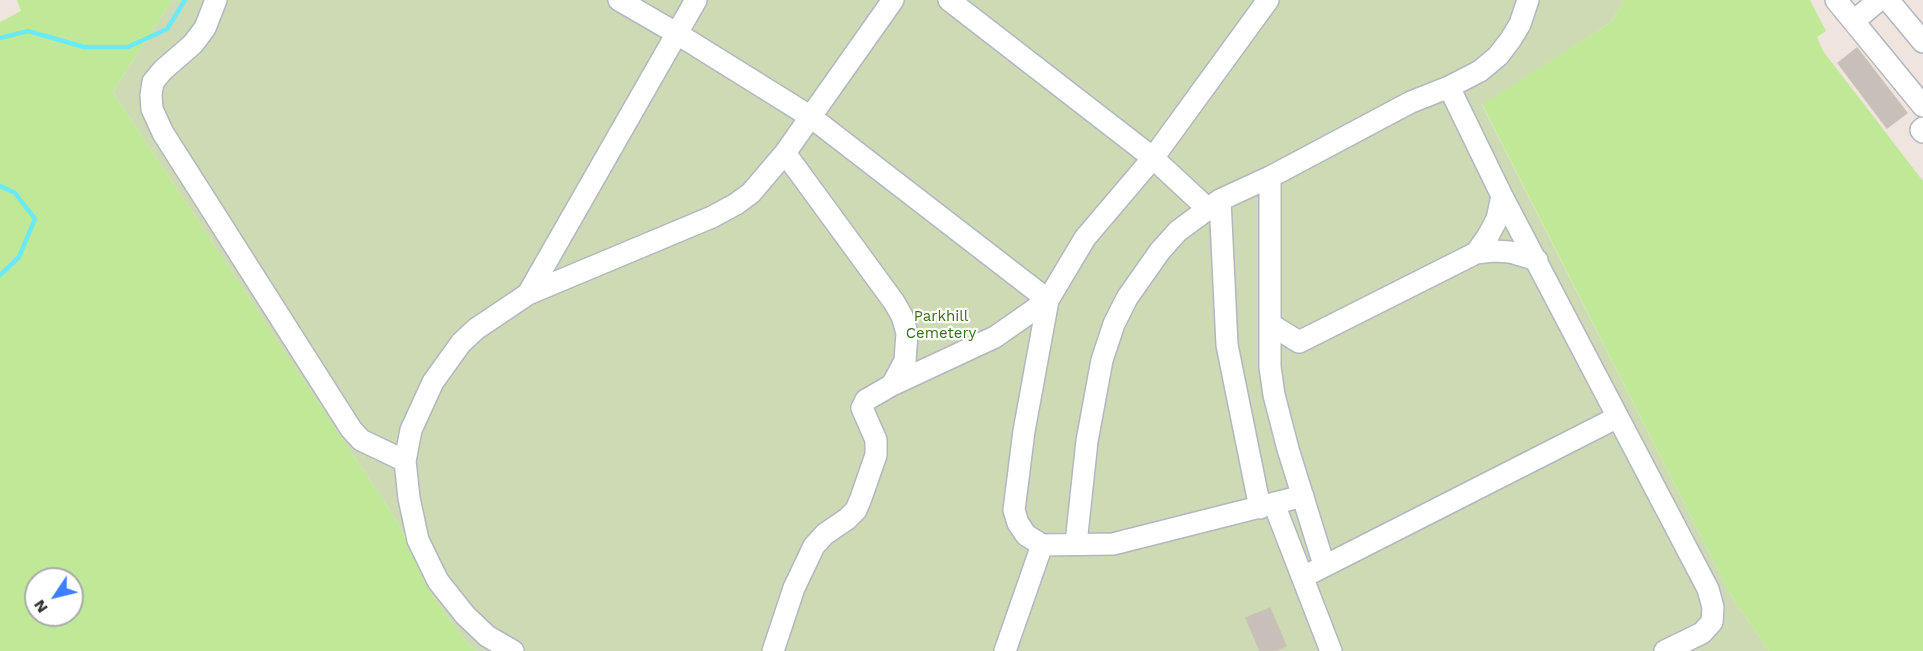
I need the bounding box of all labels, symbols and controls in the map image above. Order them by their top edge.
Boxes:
park label: Parkhill Cemetery [906,308,976,343]
north arrow [24,567,84,627]
text: N [29,596,52,617]

